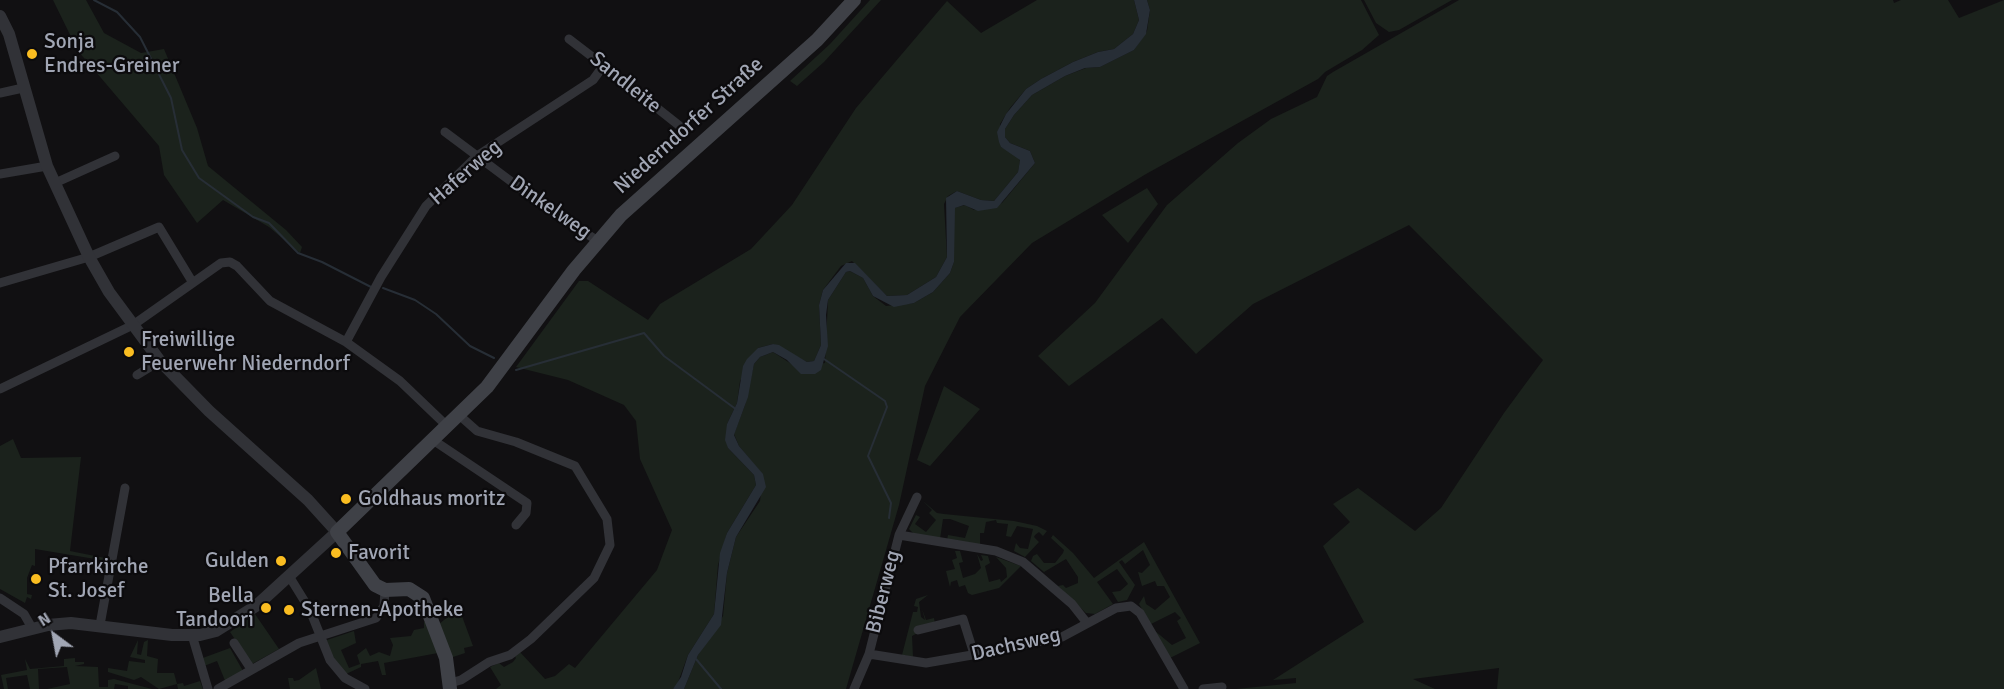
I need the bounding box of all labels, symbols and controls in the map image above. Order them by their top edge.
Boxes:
place label: Sonja Endres-Greiner [44,29,180,79]
marker: Sonja Endres-Greiner [25,47,39,61]
street label: Sandleite [584,47,666,119]
street label: Niederndorfer Straße [609,52,769,200]
street label: Haferweg [425,135,507,211]
street label: Dinkelweg [504,171,596,245]
place label: Freiwillige Feuerwehr Niederndorf [141,327,350,377]
marker: Freiwillige Feuerwehr Niederndorf [122,345,136,359]
place label: Goldhaus moritz [358,486,505,512]
marker: Goldhaus moritz [339,492,353,506]
place label: Favorit [348,540,410,566]
marker: Favorit [329,546,343,560]
place label: Gulden [205,548,269,574]
street label: Biberweg [862,548,906,636]
place label: Pfarrkirche St. Josef [48,554,148,604]
marker: Gulden [274,554,288,568]
marker: Pfarrkirche St. Josef [29,572,43,586]
place label: Bella Tandoori [176,583,254,633]
place label: Sternen-Apotheke [301,597,463,623]
marker: Bella Tandoori [259,601,273,615]
marker: Sternen-Apotheke [282,603,296,617]
north arrow [24,605,84,665]
text: N [34,608,54,631]
street label: Dachsweg [969,622,1063,668]

